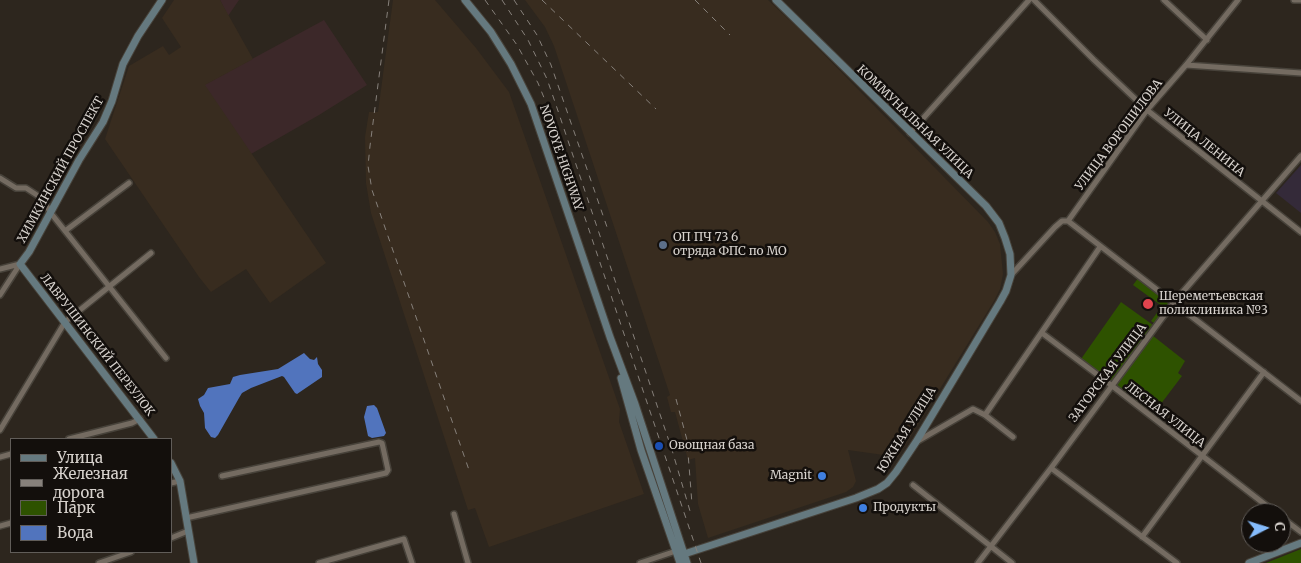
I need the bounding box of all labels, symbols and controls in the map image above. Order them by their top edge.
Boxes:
street label: КОММУНАЛЬНАЯ УЛИЦА [854,62,976,182]
street label: УЛИЦА ВОРОШИЛОВА [1072,77,1166,193]
street label: ХИМКИНСКИЙ ПРОСПЕКТ [15,94,107,246]
street label: NOVOYE HIGHWAY [536,103,586,213]
street label: УЛИЦА ЛЕНИНА [1161,106,1247,180]
place label: ОП ПЧ 73 6 отряда ФПС по МО [673,231,787,259]
marker: ОП ПЧ 73 6 отряда ФПС по МО [657,239,669,251]
street label: ЛАВРУШИНСКИЙ ПЕРЕУЛОК [37,271,157,419]
place label: Шереметьевская поликлиника №3 [1159,290,1268,318]
marker: Шереметьевская поликлиника №3 [1141,297,1155,311]
street label: ЗАГОРСКАЯ УЛИЦА [1066,321,1150,425]
street label: ЛЕСНАЯ УЛИЦА [1122,379,1208,451]
street label: ЮЖНАЯ УЛИЦА [875,384,939,476]
legend [10,438,172,553]
place label: Овощная база [669,439,755,453]
marker: Овощная база [653,440,665,452]
text: Улица [57,448,103,467]
text: Железная дорога [53,464,128,502]
place label: Magnit [770,469,812,483]
marker: Magnit [816,470,828,482]
text: Парк [57,498,95,517]
place label: Продукты [873,501,936,515]
marker: Продукты [857,502,869,514]
north arrow [1241,503,1291,553]
text: С [1271,521,1289,532]
text: Вода [57,523,93,542]

